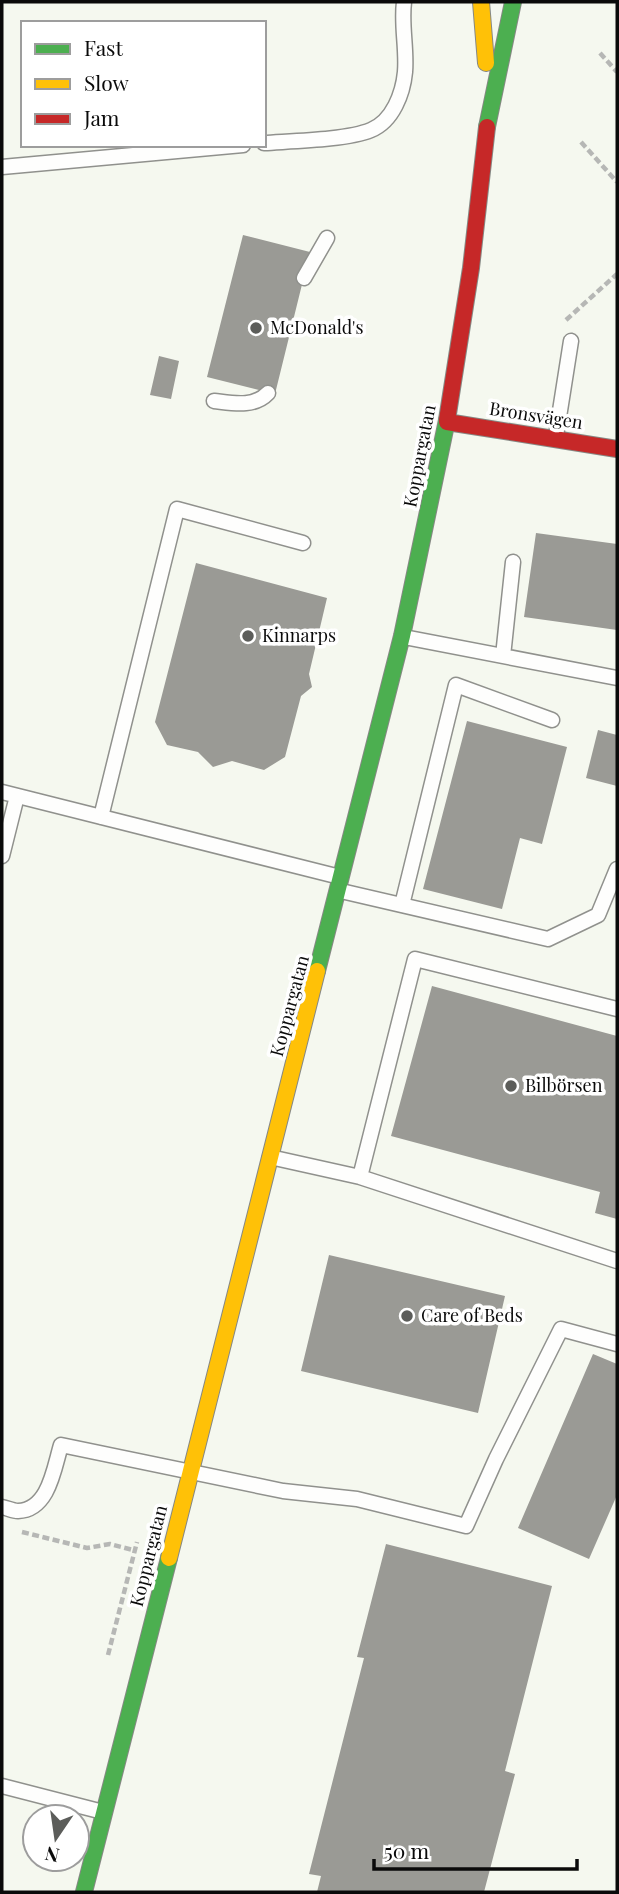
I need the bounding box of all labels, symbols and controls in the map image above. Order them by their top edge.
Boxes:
legend [21,21,266,147]
text: Fast [84,33,123,61]
text: Slow [84,68,129,96]
text: Jam [83,103,120,131]
place label: McDonald's [270,315,364,339]
marker: McDonald's [248,320,264,336]
street label: Bronsvägen [488,396,585,434]
street label: Koppargatan [397,402,441,509]
place label: Kinnarps [262,623,336,647]
marker: Kinnarps [240,628,256,644]
street label: Koppargatan [264,952,314,1059]
place label: Bilbörsen [525,1073,603,1097]
marker: Bilbörsen [503,1078,519,1094]
place label: Care of Beds [421,1303,523,1327]
marker: Care of Beds [399,1308,415,1324]
street label: Koppargatan [124,1502,172,1609]
north arrow [21,1803,91,1873]
scale bar [374,1828,577,1872]
text: 50 m [384,1836,430,1864]
text: N [42,1841,62,1870]

